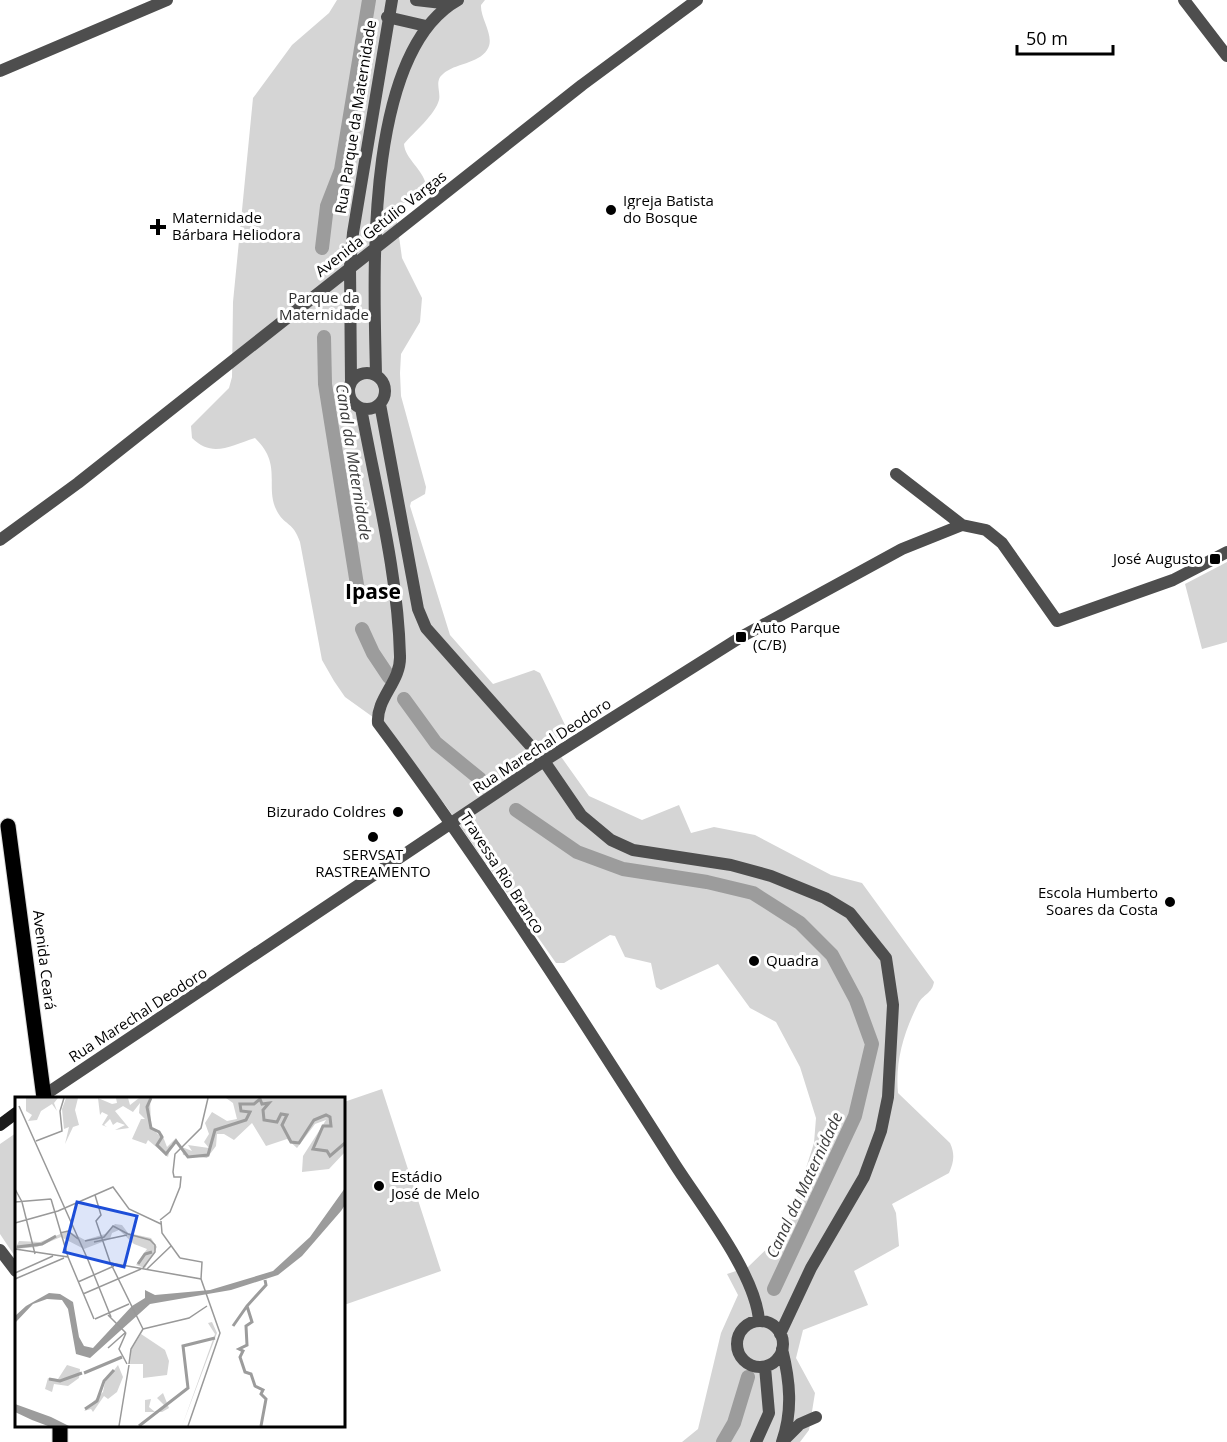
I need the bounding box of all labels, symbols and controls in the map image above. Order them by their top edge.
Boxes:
street label: Rua Parque da Maternidade [330,18,380,215]
scale bar [1017,18,1113,56]
text: 50 m [1026,26,1068,50]
street label: Avenida Getúlio Vargas [311,166,450,281]
place label: Igreja Batista do Bosque [623,190,714,227]
marker: Igreja Batista do Bosque [604,203,618,217]
place label: Maternidade Bárbara Heliodora [172,207,301,244]
marker: Maternidade Bárbara Heliodora [149,218,167,236]
park label: Parque da Maternidade [279,287,369,324]
water label: Canal da Maternidade [331,382,377,542]
place label: José Augusto [1111,548,1203,568]
marker: José Augusto [1208,552,1222,566]
district label: Ipase [345,577,401,605]
place label: Auto Parque (C/B) [753,617,840,654]
marker: Auto Parque (C/B) [734,630,748,644]
street label: Rua Marechal Deodoro [468,693,614,797]
place label: Bizurado Coldres [267,801,386,821]
marker: Bizurado Coldres [391,805,405,819]
street label: Travessa Rio Branco [456,808,550,937]
marker: SERVSAT RASTREAMENTO [366,830,380,844]
place label: SERVSAT RASTREAMENTO [315,844,431,881]
place label: Escola Humberto Soares da Costa [1038,882,1158,919]
marker: Escola Humberto Soares da Costa [1163,895,1177,909]
street label: Avenida Ceará [29,909,61,1011]
place label: Quadra [766,950,819,970]
marker: Quadra [747,954,761,968]
street label: Rua Marechal Deodoro [64,962,210,1066]
inset map [15,1097,345,1427]
water label: Canal da Maternidade [761,1109,847,1261]
place label: Estádio José de Melo [389,1166,480,1203]
marker: Estádio José de Melo [372,1179,386,1193]

